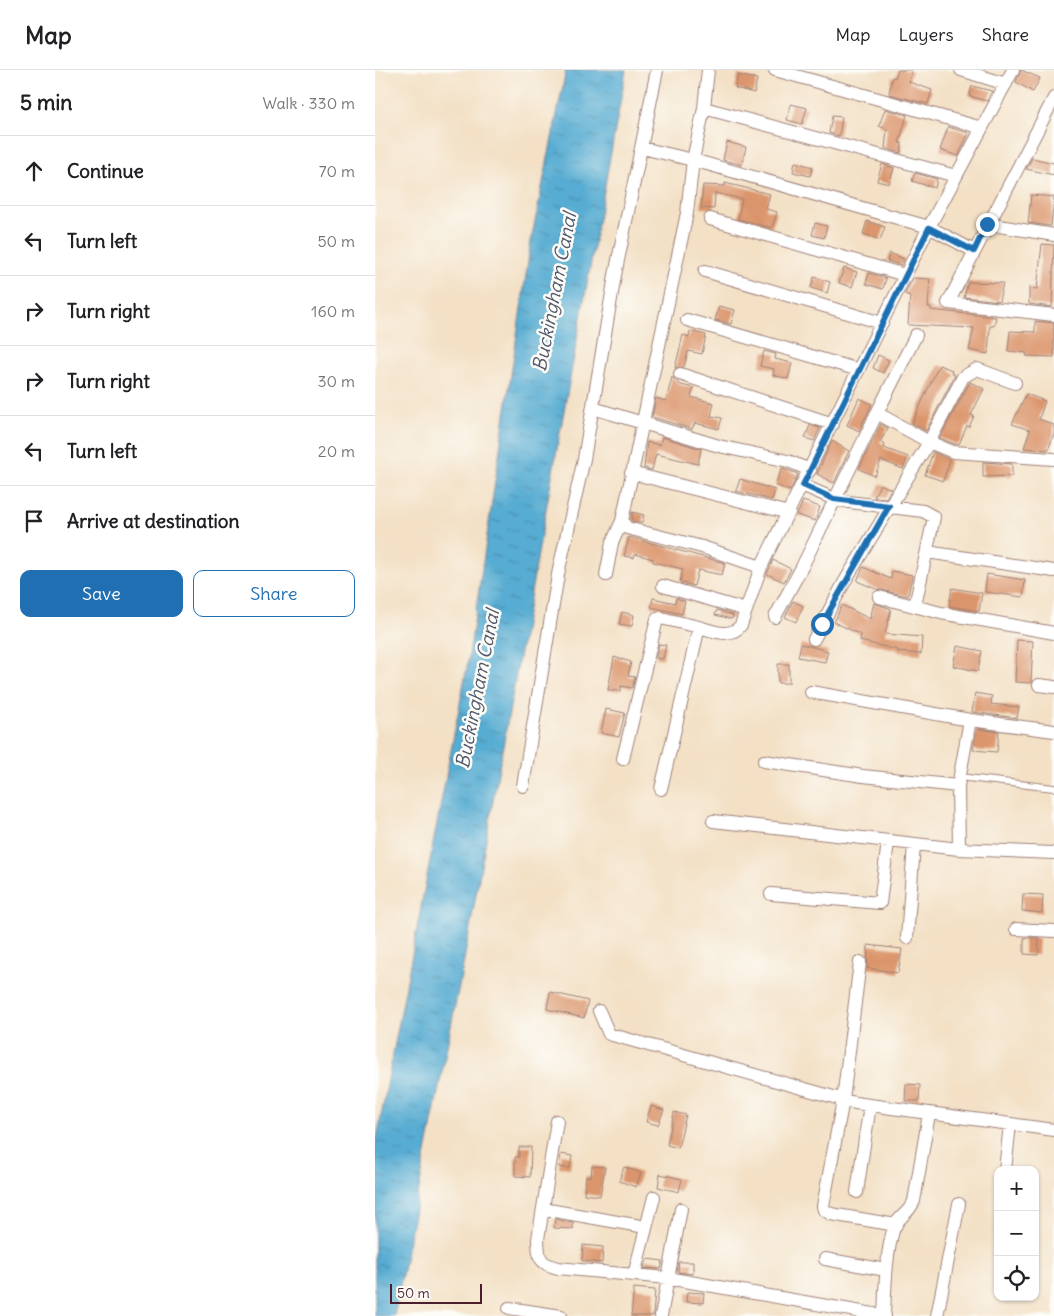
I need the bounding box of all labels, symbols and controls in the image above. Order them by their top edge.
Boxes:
text: Map [25,20,72,50]
text: Map [835,23,870,46]
text: Layers [898,23,954,46]
text: Share [982,23,1029,46]
text: 5 min [20,89,72,116]
text: Walk · 330 m [262,93,355,113]
icon: ahead [20,157,48,185]
text: Continue [67,159,144,183]
text: 70 m [319,161,355,181]
water label: Buckingham Canal [527,208,582,373]
route end [976,213,999,236]
icon: left [20,227,48,255]
text: Turn left [67,229,137,253]
text: 50 m [317,231,355,251]
icon: right [20,297,48,325]
text: Turn right [67,299,150,323]
text: 160 m [311,301,355,321]
icon: right [20,367,48,395]
text: Turn right [67,369,150,393]
text: 30 m [318,371,355,391]
icon: left [20,437,48,465]
text: Turn left [67,439,137,463]
text: 20 m [318,441,355,461]
icon: arrive [20,507,48,535]
text: Arrive at destination [67,509,240,533]
button: Save [20,570,183,617]
button: Share [193,570,355,617]
water label: Buckingham Canal [450,605,505,770]
route start [811,613,834,636]
map controls [994,1166,1039,1301]
button: + [994,1166,1039,1211]
button: − [994,1211,1039,1256]
button: locate [994,1256,1039,1301]
scale bar [390,1281,483,1304]
text: 50 m [397,1284,430,1302]

